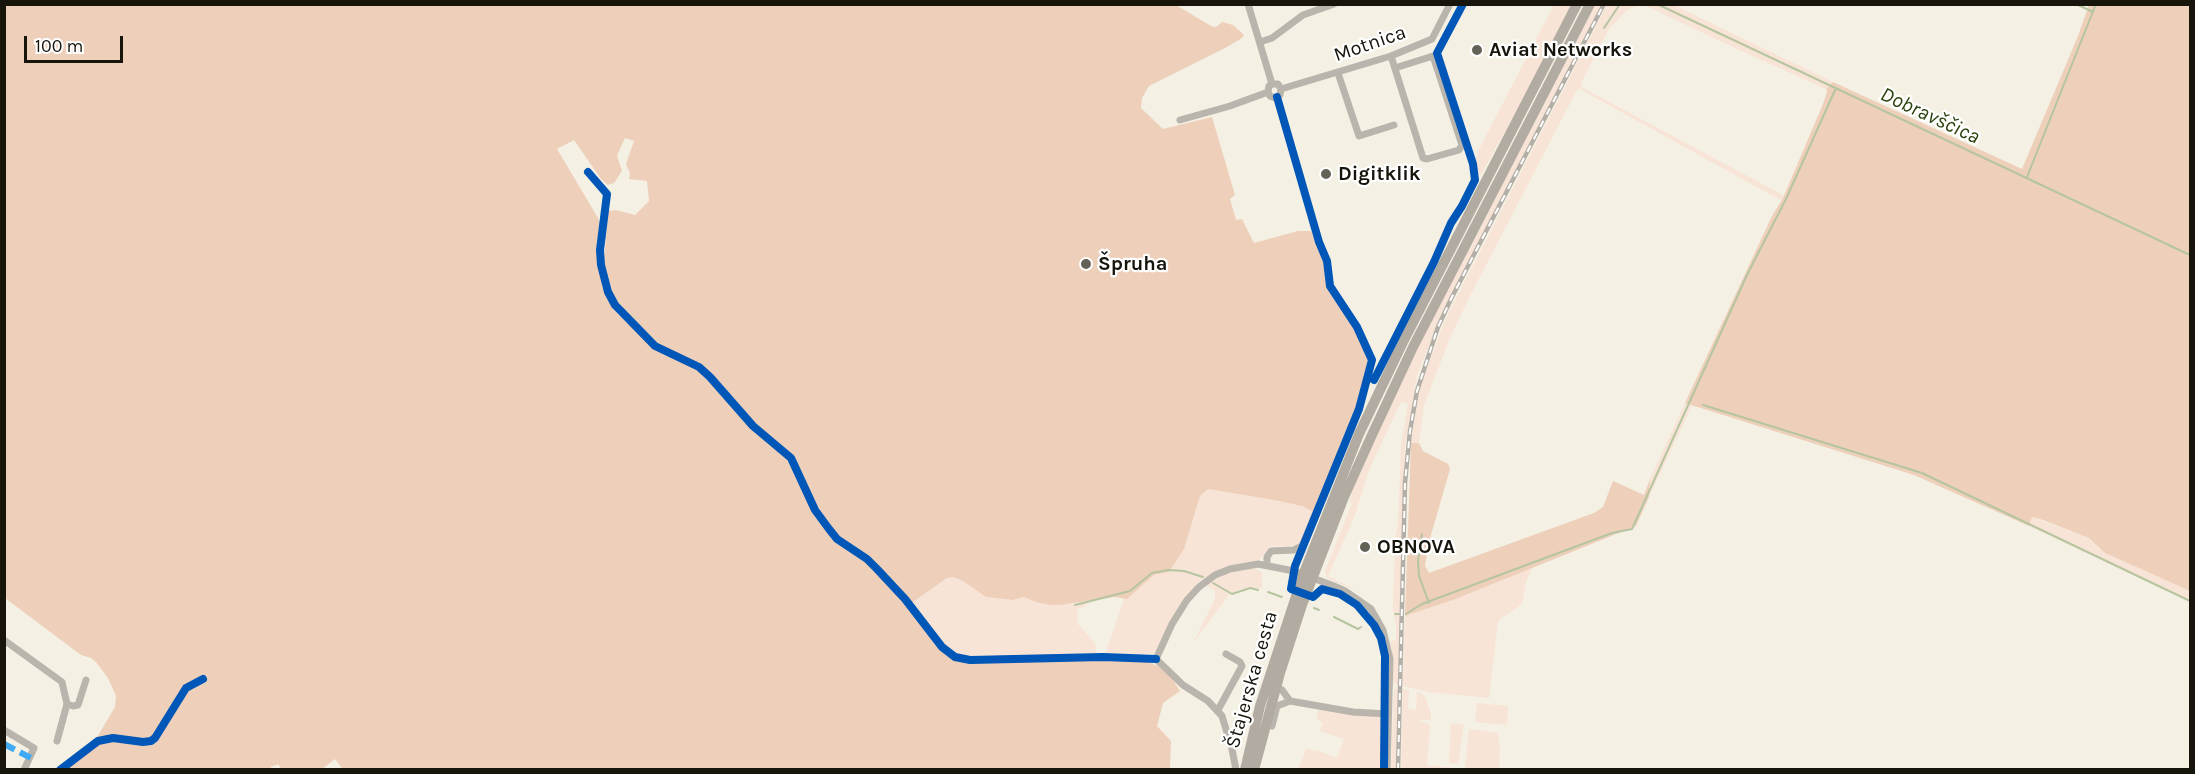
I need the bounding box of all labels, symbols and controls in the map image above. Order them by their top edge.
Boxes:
street label: Motnica [1331,20,1409,68]
scale bar [27,24,126,62]
text: 100 m [35,35,83,57]
place label: Aviat Networks [1489,38,1632,62]
marker: Aviat Networks [1470,43,1484,57]
water label: Dobravščica [1876,82,1984,150]
place label: Digitklik [1338,162,1421,186]
marker: Digitklik [1319,167,1333,181]
place label: Špruha [1098,252,1167,276]
marker: Špruha [1079,257,1093,271]
place label: OBNOVA [1377,535,1455,559]
marker: OBNOVA [1358,540,1372,554]
street label: Štajerska cesta [1221,609,1283,751]

